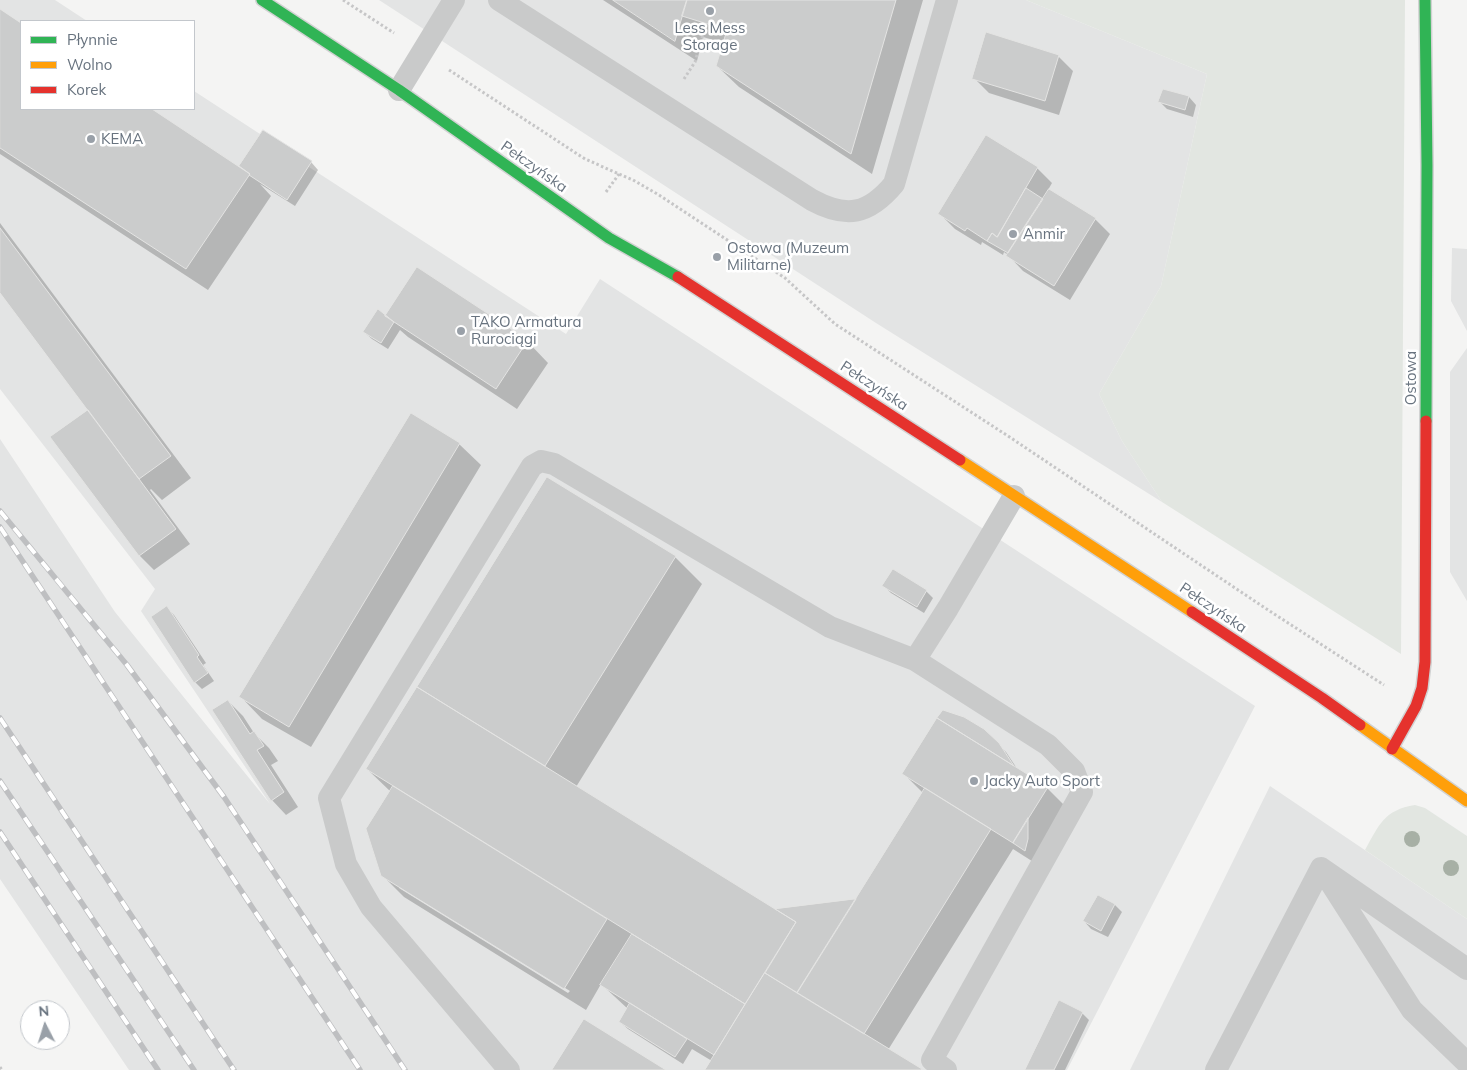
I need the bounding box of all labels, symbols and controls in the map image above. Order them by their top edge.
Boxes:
marker: Less Mess Storage [704,5,716,17]
place label: Less Mess Storage [675,19,745,54]
legend [20,20,195,110]
text: Płynnie [67,30,118,49]
text: Wolno [67,55,112,74]
text: Korek [67,80,106,99]
place label: KEMA [101,130,143,148]
marker: KEMA [85,133,97,145]
street label: Pełczyńska [497,138,571,196]
place label: Anmir [1023,225,1065,243]
marker: Anmir [1007,228,1019,240]
place label: Ostowa (Muzeum Militarne) [727,239,849,274]
marker: Ostowa (Muzeum Militarne) [711,251,723,263]
place label: TAKO Armatura Rurociągi [471,313,581,348]
marker: TAKO Armatura Rurociągi [455,325,467,337]
street label: Ostowa [1402,351,1420,405]
street label: Pełczyńska [837,357,911,415]
street label: Pełczyńska [1176,579,1250,637]
place label: Jacky Auto Sport [984,772,1100,790]
marker: Jacky Auto Sport [968,775,980,787]
north arrow [20,1000,70,1050]
text: N [38,1002,50,1020]

